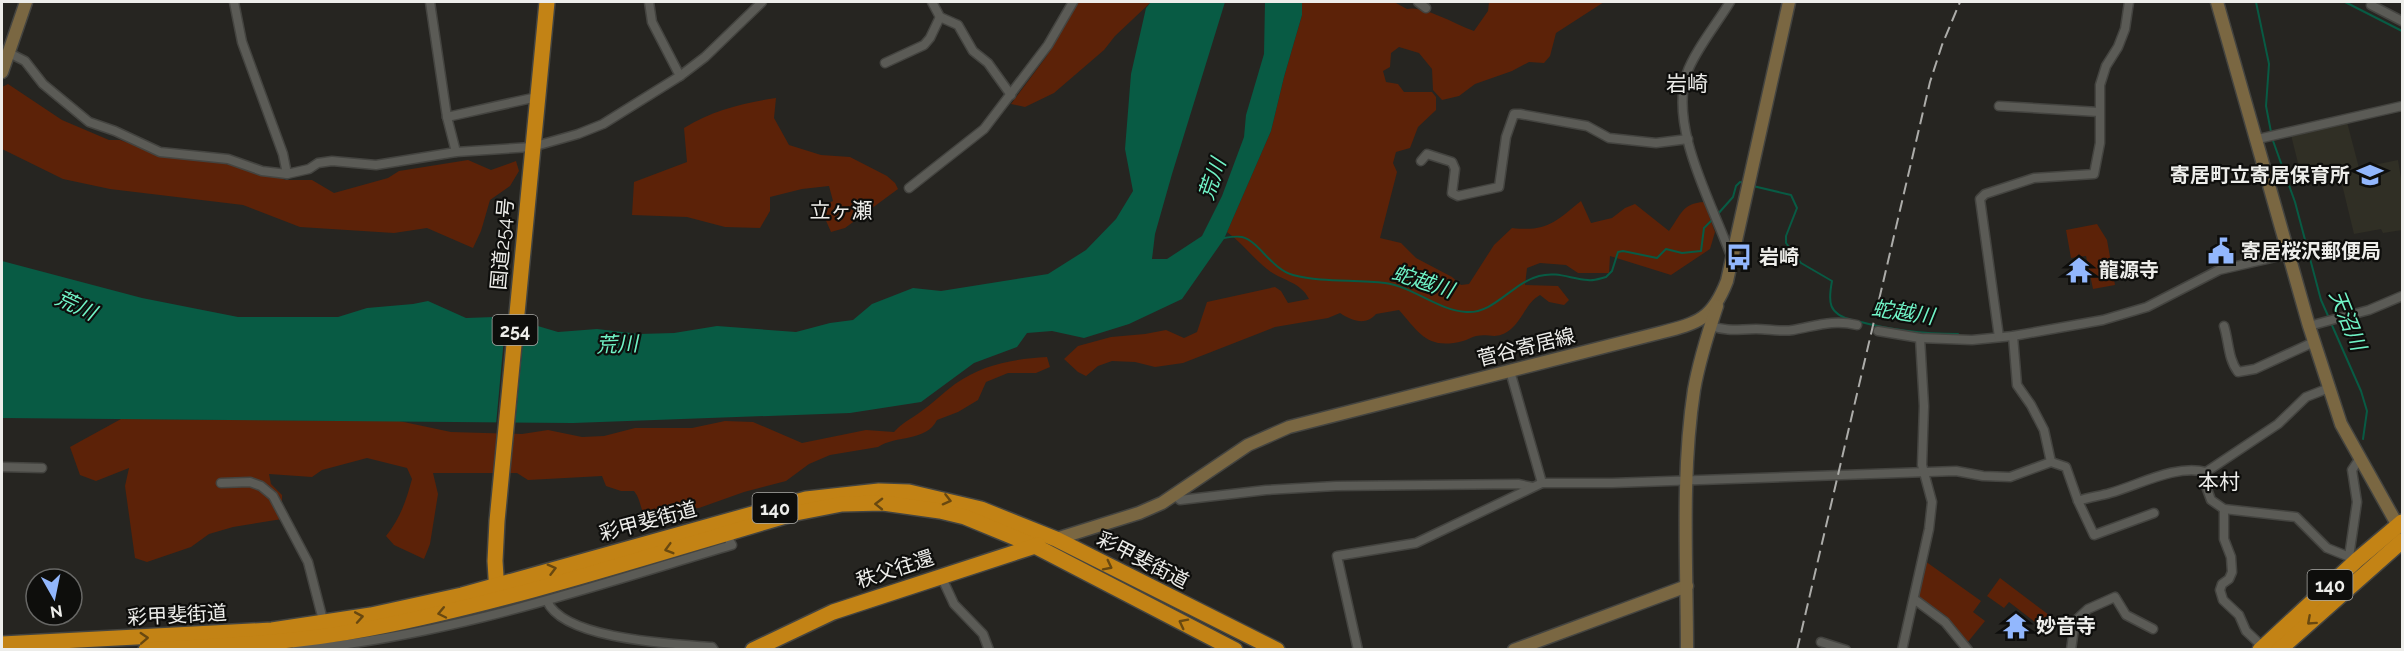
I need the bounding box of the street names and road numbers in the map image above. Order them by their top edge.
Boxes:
street label: 国道254号 [486,197,518,291]
road number: 254 [492,315,538,345]
street label: 菅谷寄居線 [1475,323,1577,371]
road number: 140 [752,493,798,523]
street label: 彩甲斐街道 [597,496,699,546]
street label: 彩甲斐街道 [1093,527,1193,593]
street label: 秩父往還 [853,545,937,593]
road number: 140 [2308,570,2352,600]
street label: 彩甲斐街道 [126,600,228,630]

